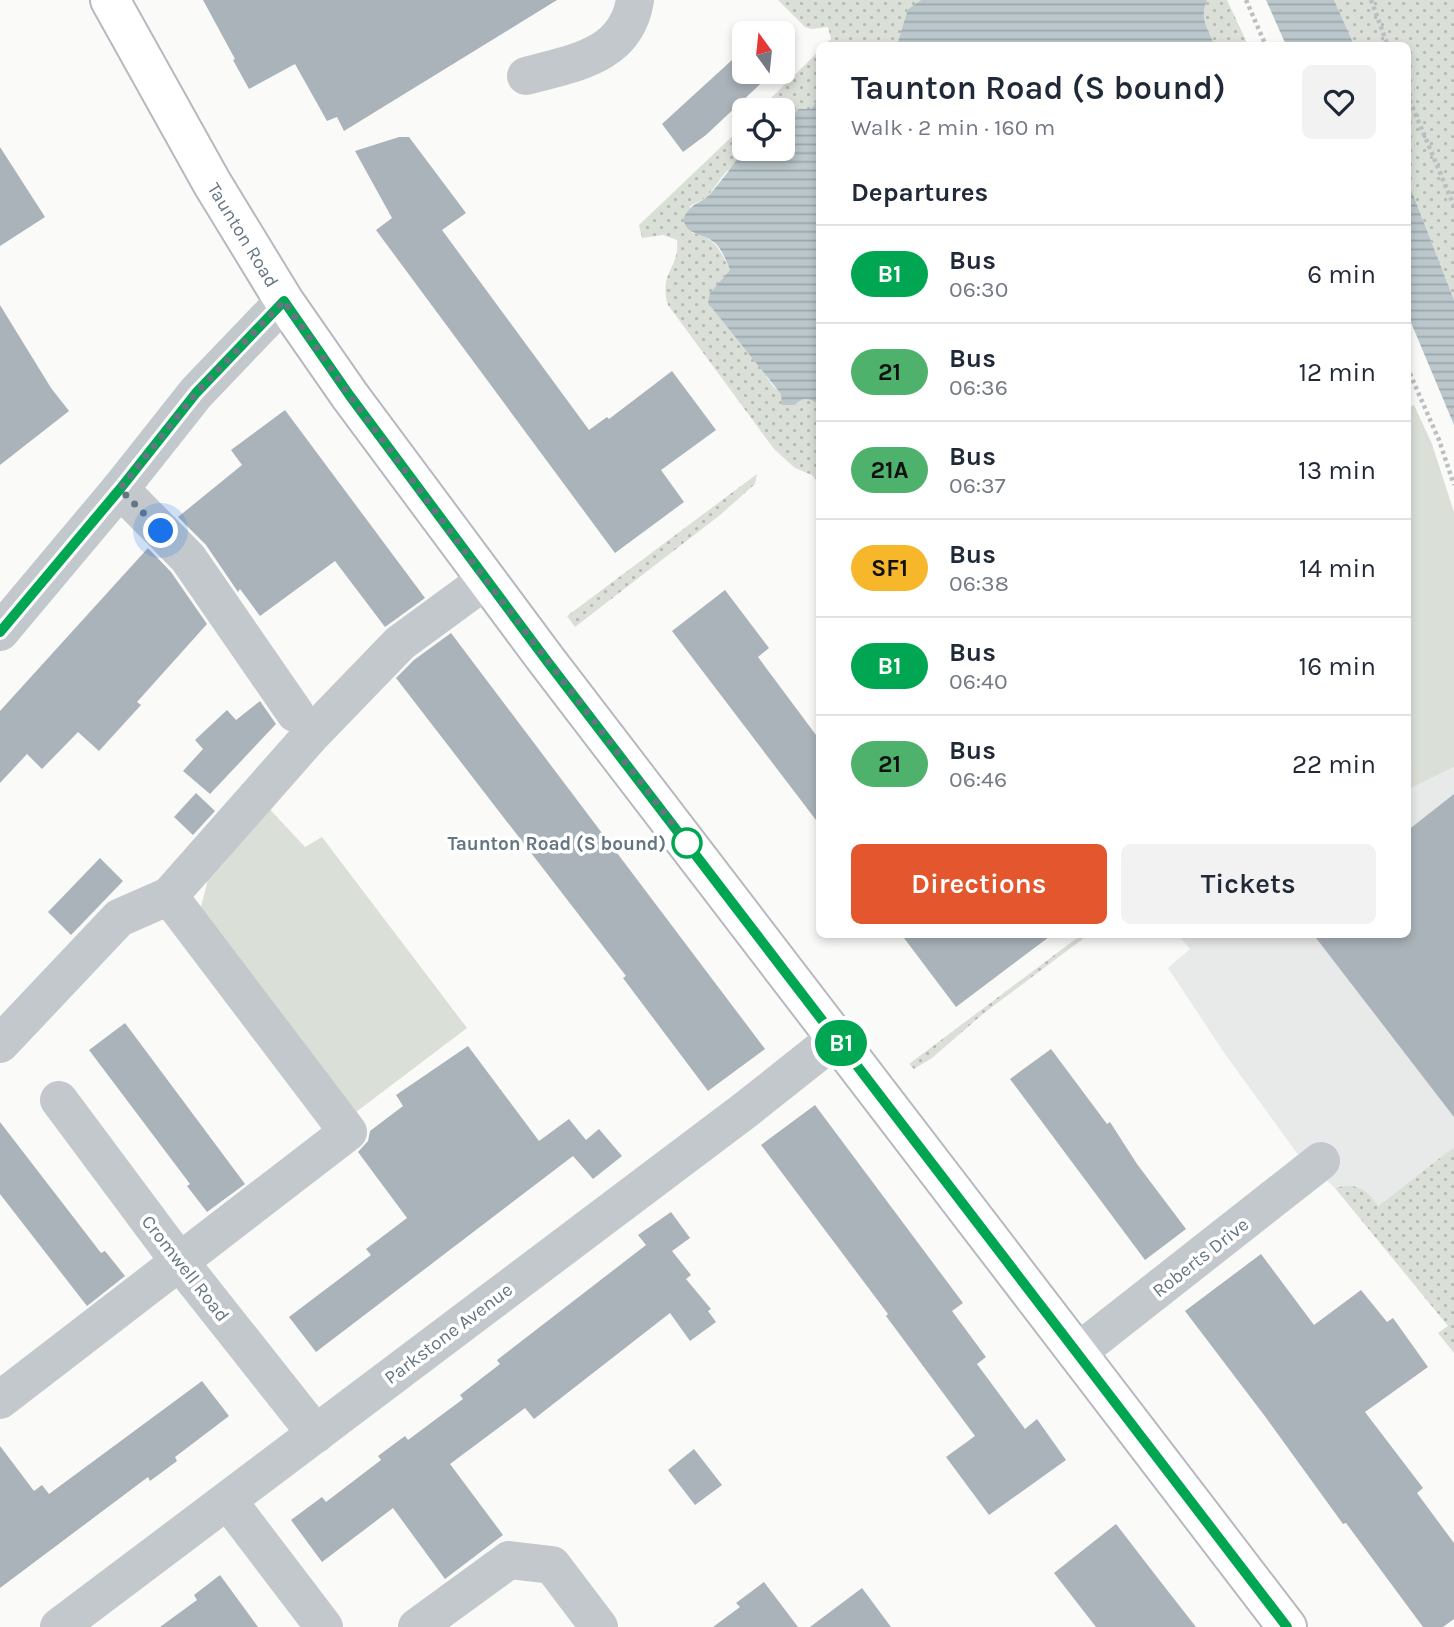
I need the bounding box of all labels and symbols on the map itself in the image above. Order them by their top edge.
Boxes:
north arrow [732,21,794,84]
street label: Taunton Road [202,179,283,292]
your location [143,513,178,548]
marker: Taunton Road (S bound) [672,828,702,858]
place label: Taunton Road (S bound) [447,833,666,855]
line badge: B1 [810,1020,872,1066]
street label: Cromwell Road [137,1211,234,1326]
street label: Roberts Drive [1148,1213,1253,1302]
street label: Parkstone Avenue [380,1279,517,1389]

